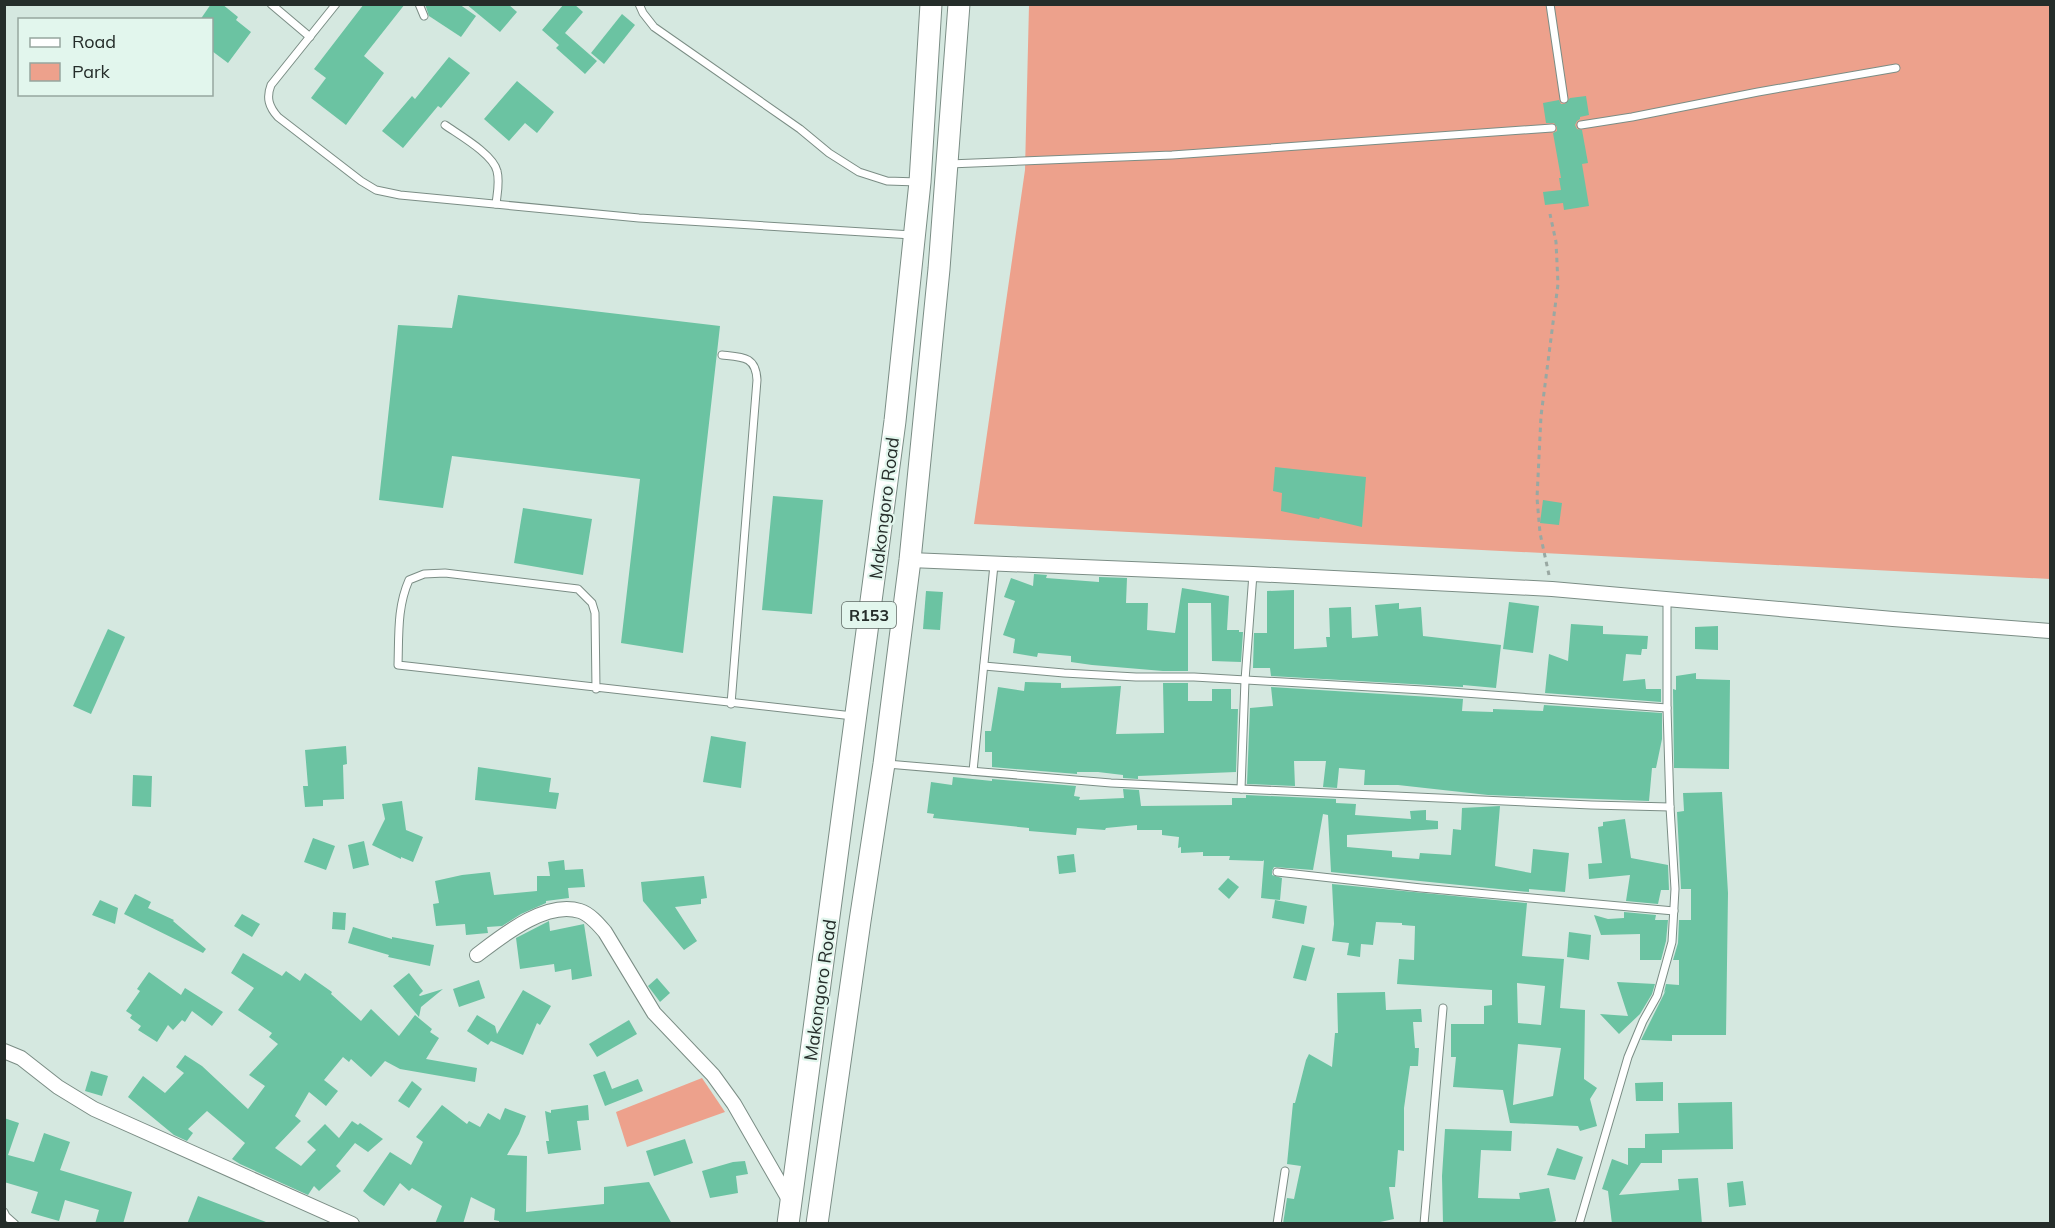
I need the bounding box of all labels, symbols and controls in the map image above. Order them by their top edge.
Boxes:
legend [18,18,213,96]
text: Road [72,30,116,53]
text: Park [72,60,111,83]
street label: Makongoro Road [864,436,904,580]
road number: R153 [842,602,896,628]
street label: Makongoro Road [799,918,841,1062]

